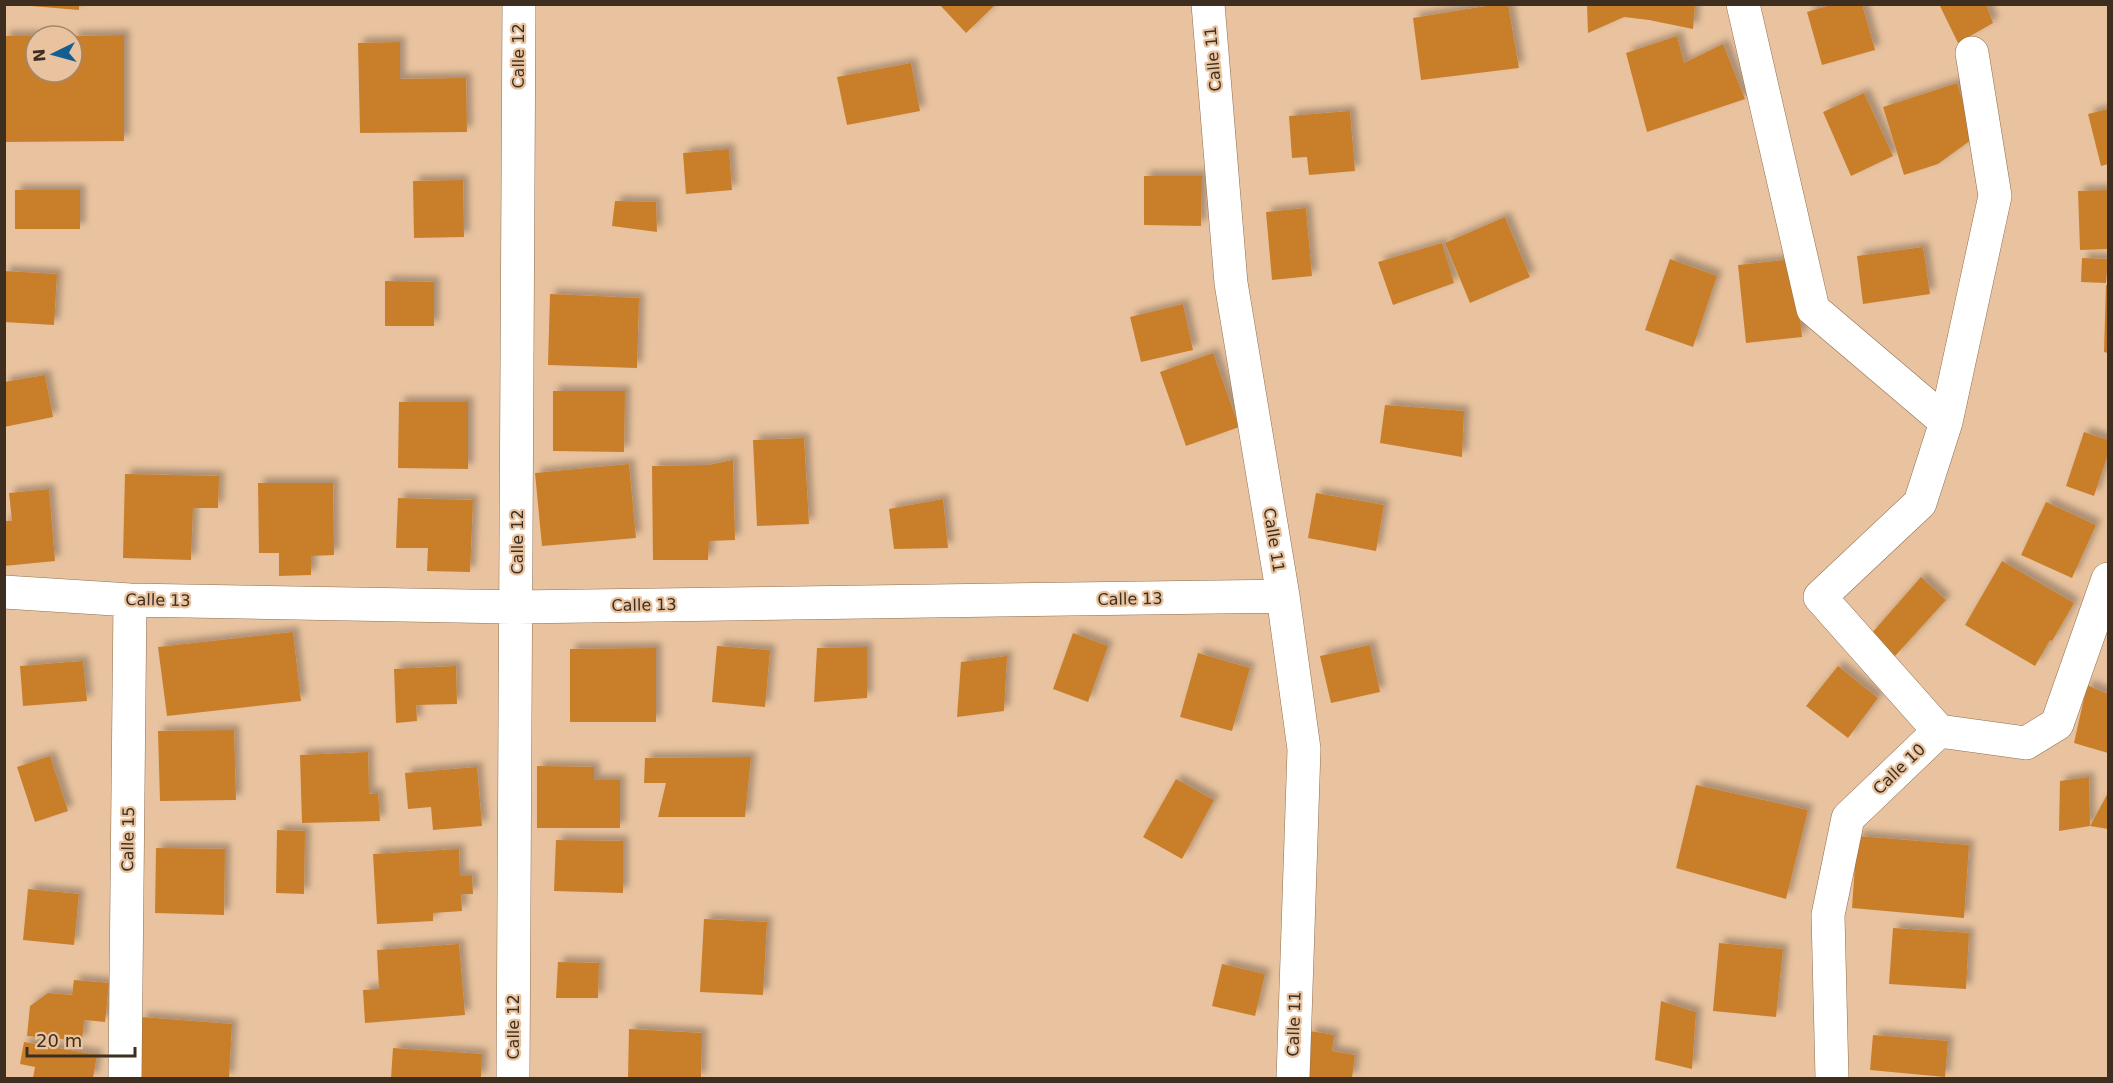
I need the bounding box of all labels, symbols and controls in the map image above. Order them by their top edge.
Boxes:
street label: Calle 12 [509,23,528,89]
north arrow [24,24,84,84]
street label: Calle 11 [1201,26,1225,92]
text: N [30,48,50,63]
street label: Calle 11 [1260,506,1288,574]
street label: Calle 12 [508,509,527,575]
street label: Calle 13 [1097,589,1163,609]
street label: Calle 13 [125,590,191,610]
street label: Calle 13 [611,595,677,615]
street label: Calle 10 [1869,740,1929,798]
street label: Calle 15 [118,806,138,872]
street label: Calle 11 [1283,991,1305,1057]
street label: Calle 12 [504,994,523,1060]
scale bar [27,1020,135,1058]
text: 20 m [36,1030,82,1051]

